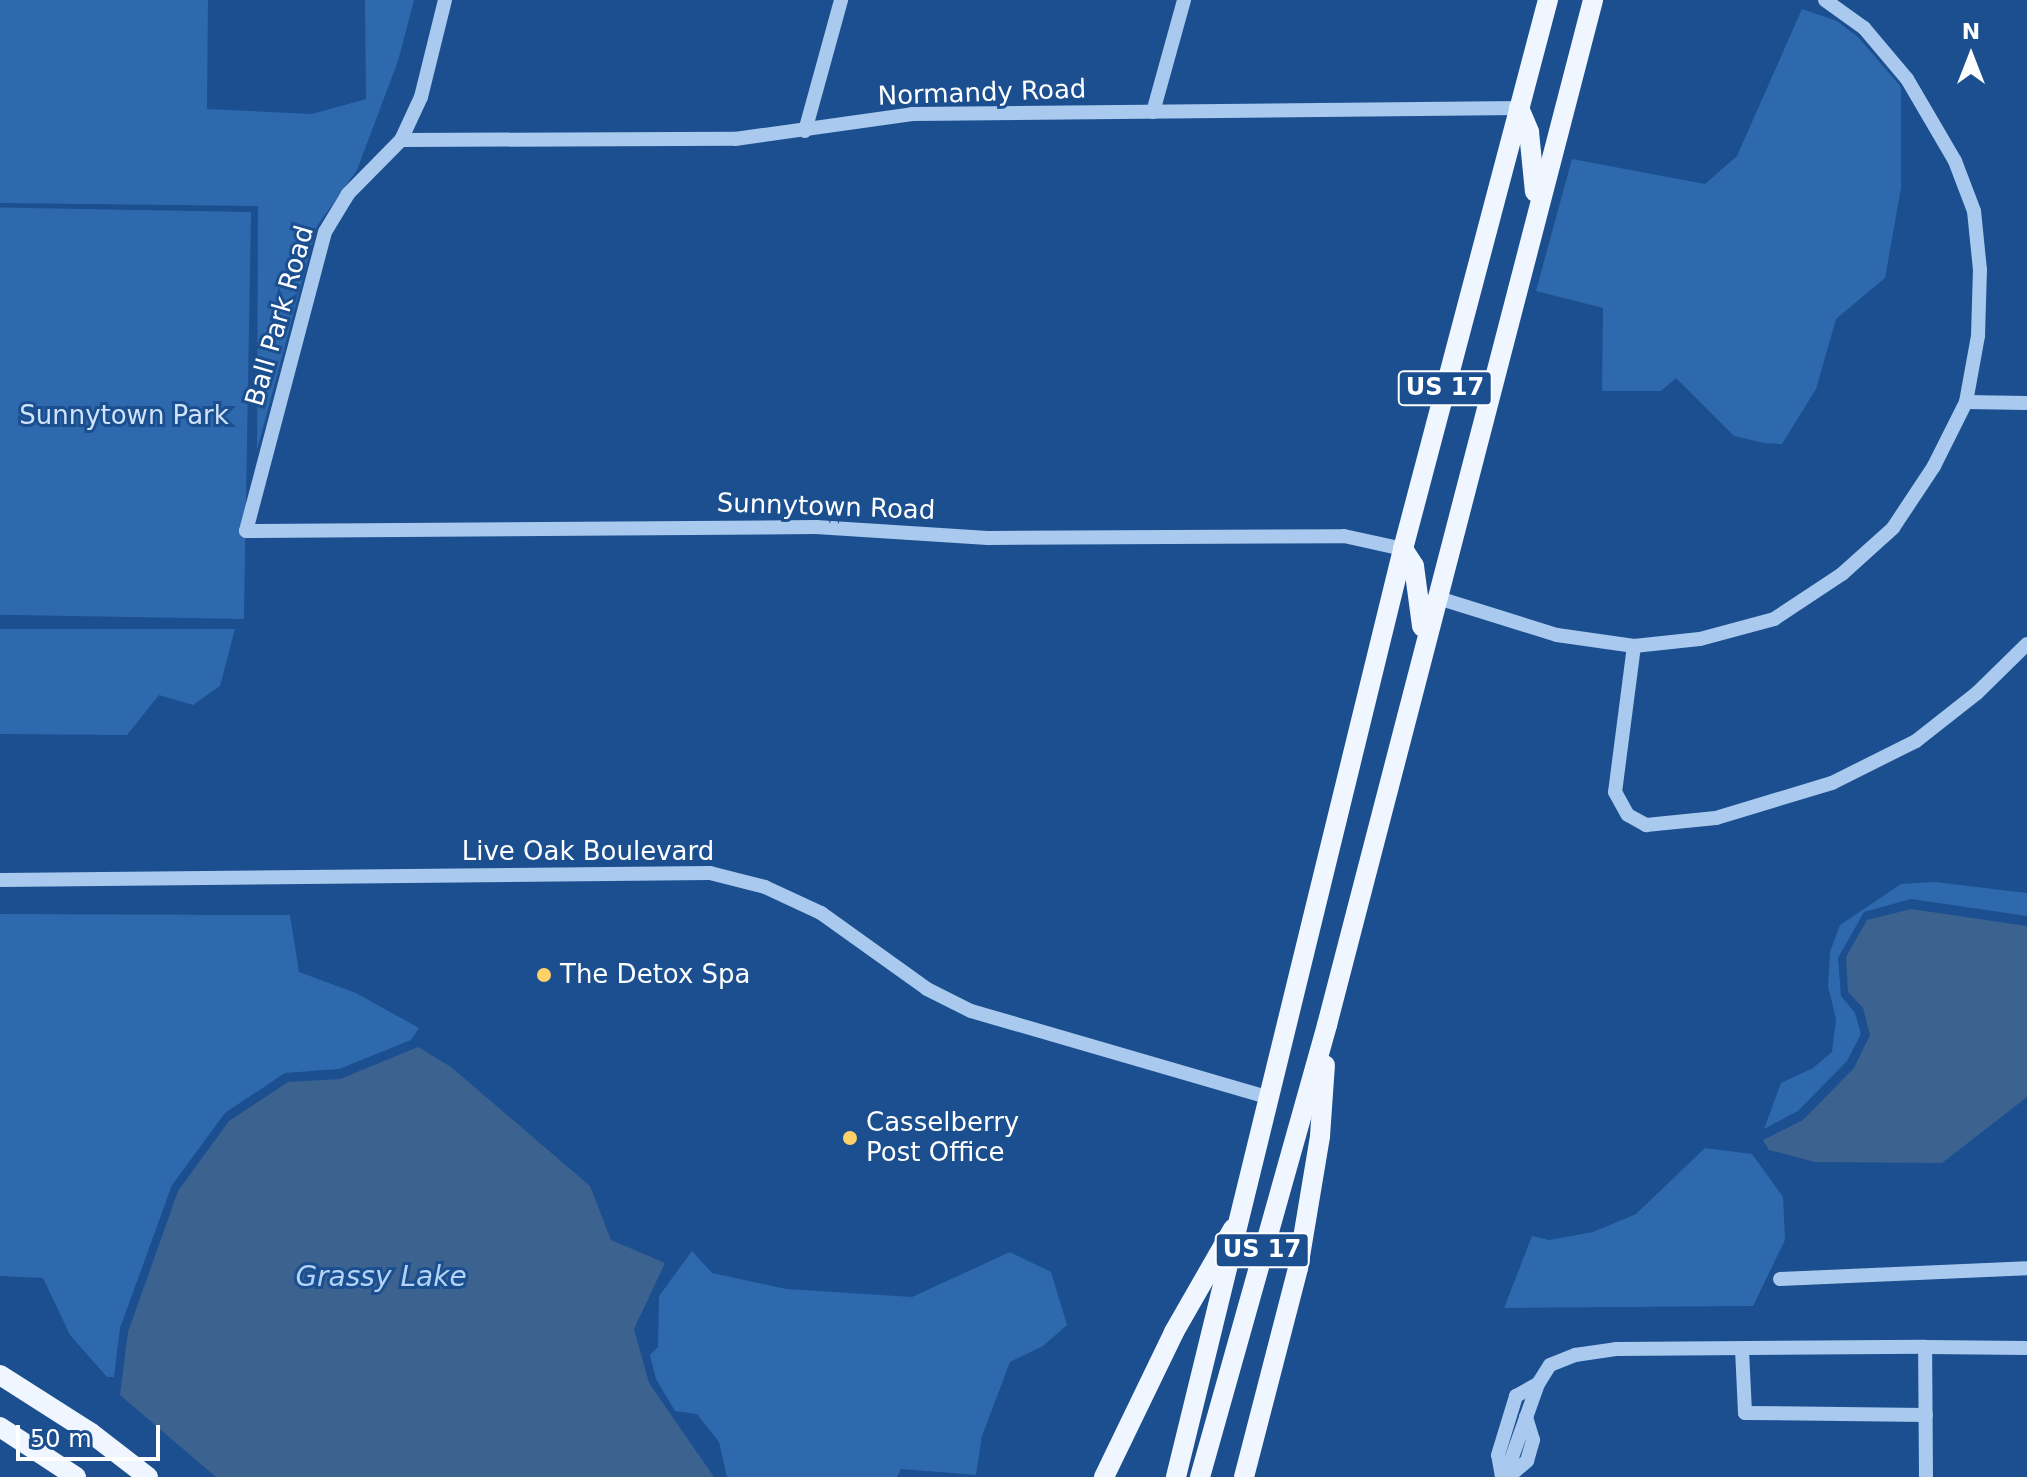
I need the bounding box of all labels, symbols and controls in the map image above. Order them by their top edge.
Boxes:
north arrow [1931,16,2011,96]
text: N [1962,19,1980,44]
street label: Normandy Road [877,74,1087,112]
street label: Ball Park Road [239,222,321,410]
road number: US 17 [1397,368,1493,408]
park label: Sunnytown Park [19,400,229,432]
street label: Sunnytown Road [716,488,936,526]
street label: Live Oak Boulevard [462,836,714,868]
place label: The Detox Spa [560,959,751,991]
marker: The Detox Spa [535,966,553,984]
place label: Casselberry Post Office [866,1107,1019,1168]
marker: Casselberry Post Office [841,1129,859,1147]
road number: US 17 [1214,1230,1310,1270]
water label: Grassy Lake [295,1260,467,1294]
scale bar [20,1409,164,1459]
text: 50 m [30,1425,92,1453]

